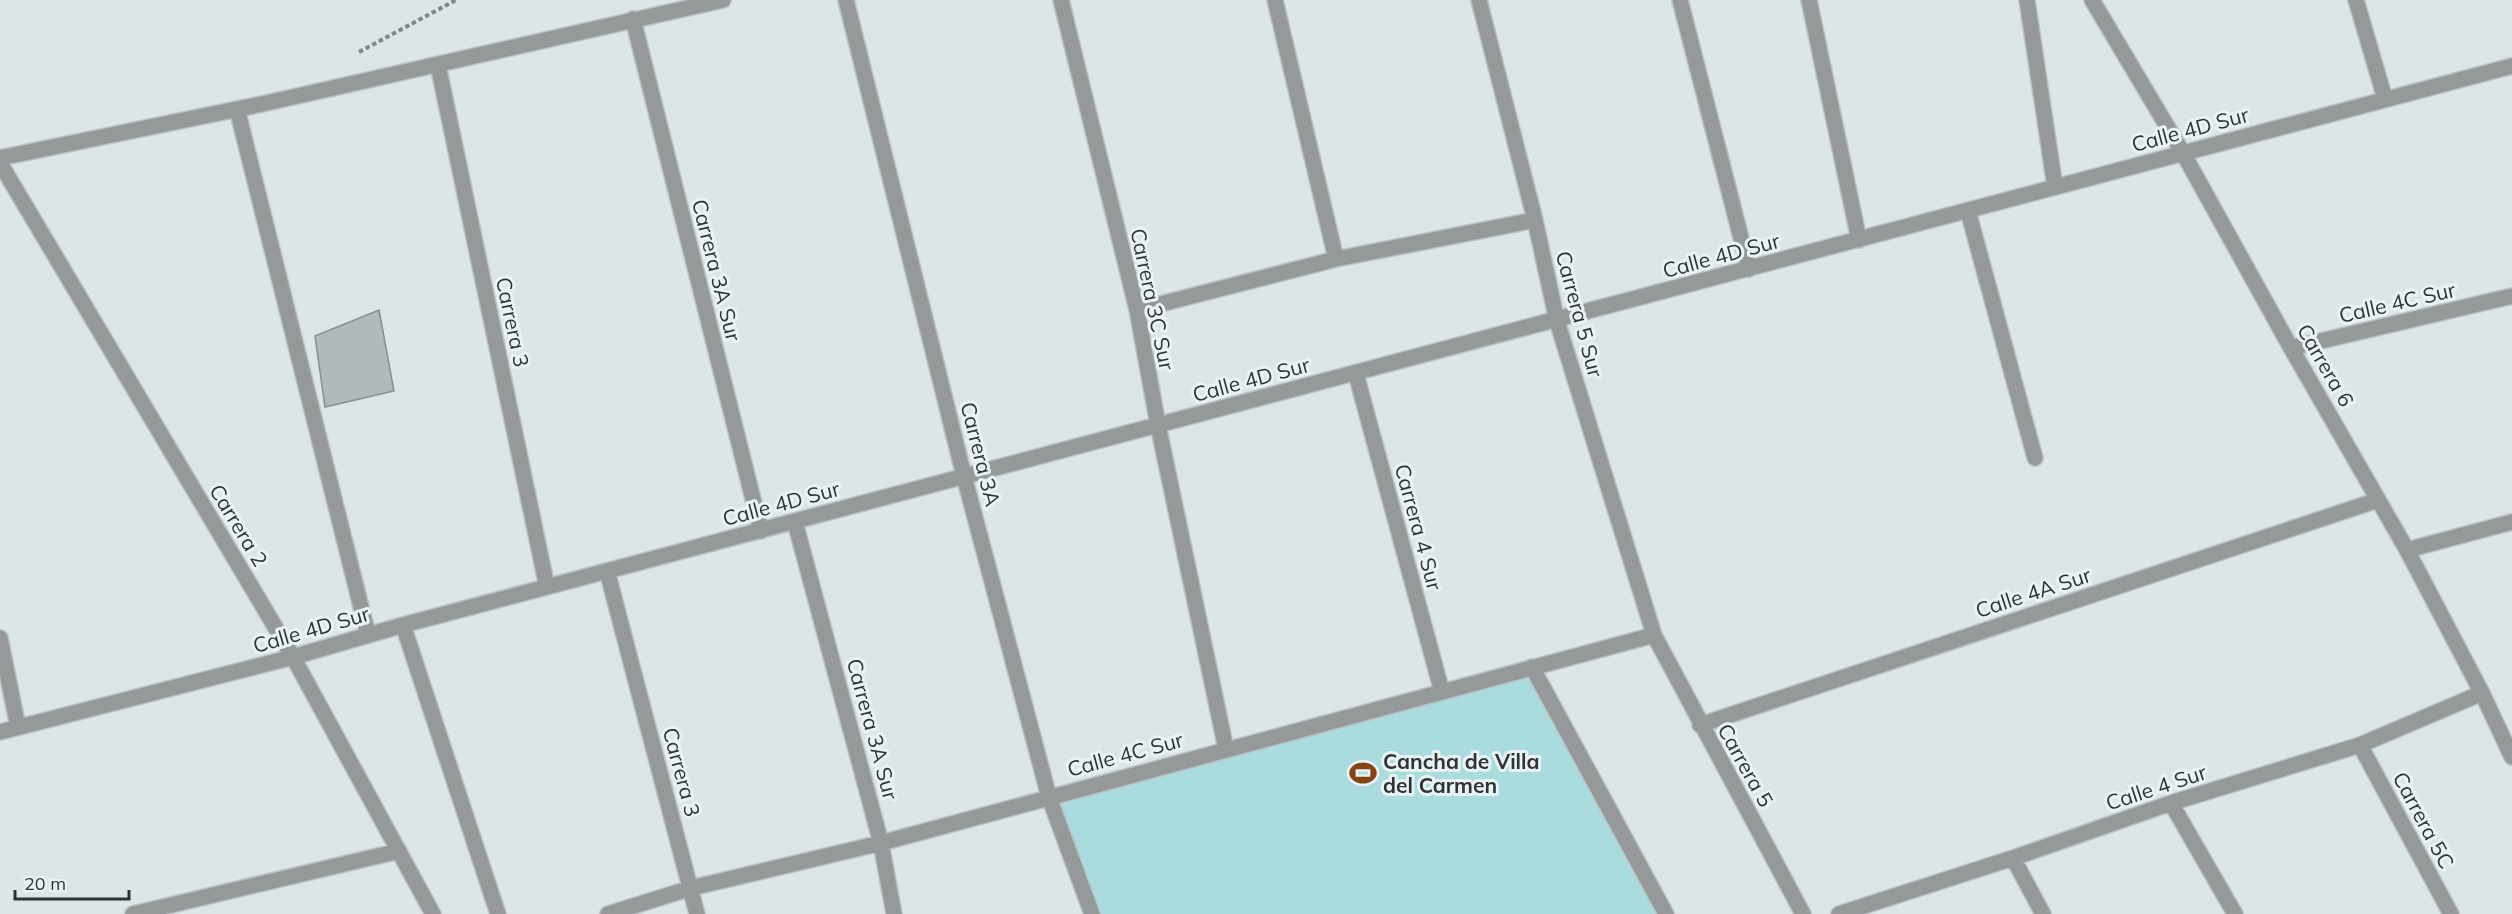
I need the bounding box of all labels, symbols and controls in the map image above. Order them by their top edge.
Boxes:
street label: Calle 4D Sur [2129,101,2252,157]
street label: Carrera 3A Sur [687,196,747,344]
street label: Carrera 3C Sur [1125,226,1181,373]
street label: Calle 4D Sur [1660,227,1783,283]
street label: Carrera 5 Sur [1551,248,1609,380]
street label: Carrera 3 [491,275,535,369]
street label: Calle 4C Sur [2336,276,2458,328]
street label: Carrera 6 [2292,319,2360,411]
street label: Calle 4D Sur [1190,351,1313,407]
street label: Carrera 3A [955,399,1007,509]
street label: Carrera 4 Sur [1390,461,1448,593]
street label: Calle 4D Sur [720,475,843,531]
street label: Carrera 2 [204,479,274,571]
street label: Calle 4A Sur [1972,561,2094,623]
street label: Calle 4D Sur [250,600,373,658]
street label: Carrera 3A Sur [842,656,904,803]
street label: Carrera 5 [1712,719,1780,811]
street label: Carrera 3 [658,725,706,819]
street label: Calle 4C Sur [1064,726,1186,782]
place label: Cancha de Villa del Carmen [1383,748,1540,798]
sports icon: Cancha de Villa del Carmen [1348,758,1378,788]
street label: Calle 4 Sur [2102,758,2210,816]
street label: Carrera 5C [2388,767,2460,873]
scale bar [15,863,129,901]
text: 20 m [24,872,66,895]

